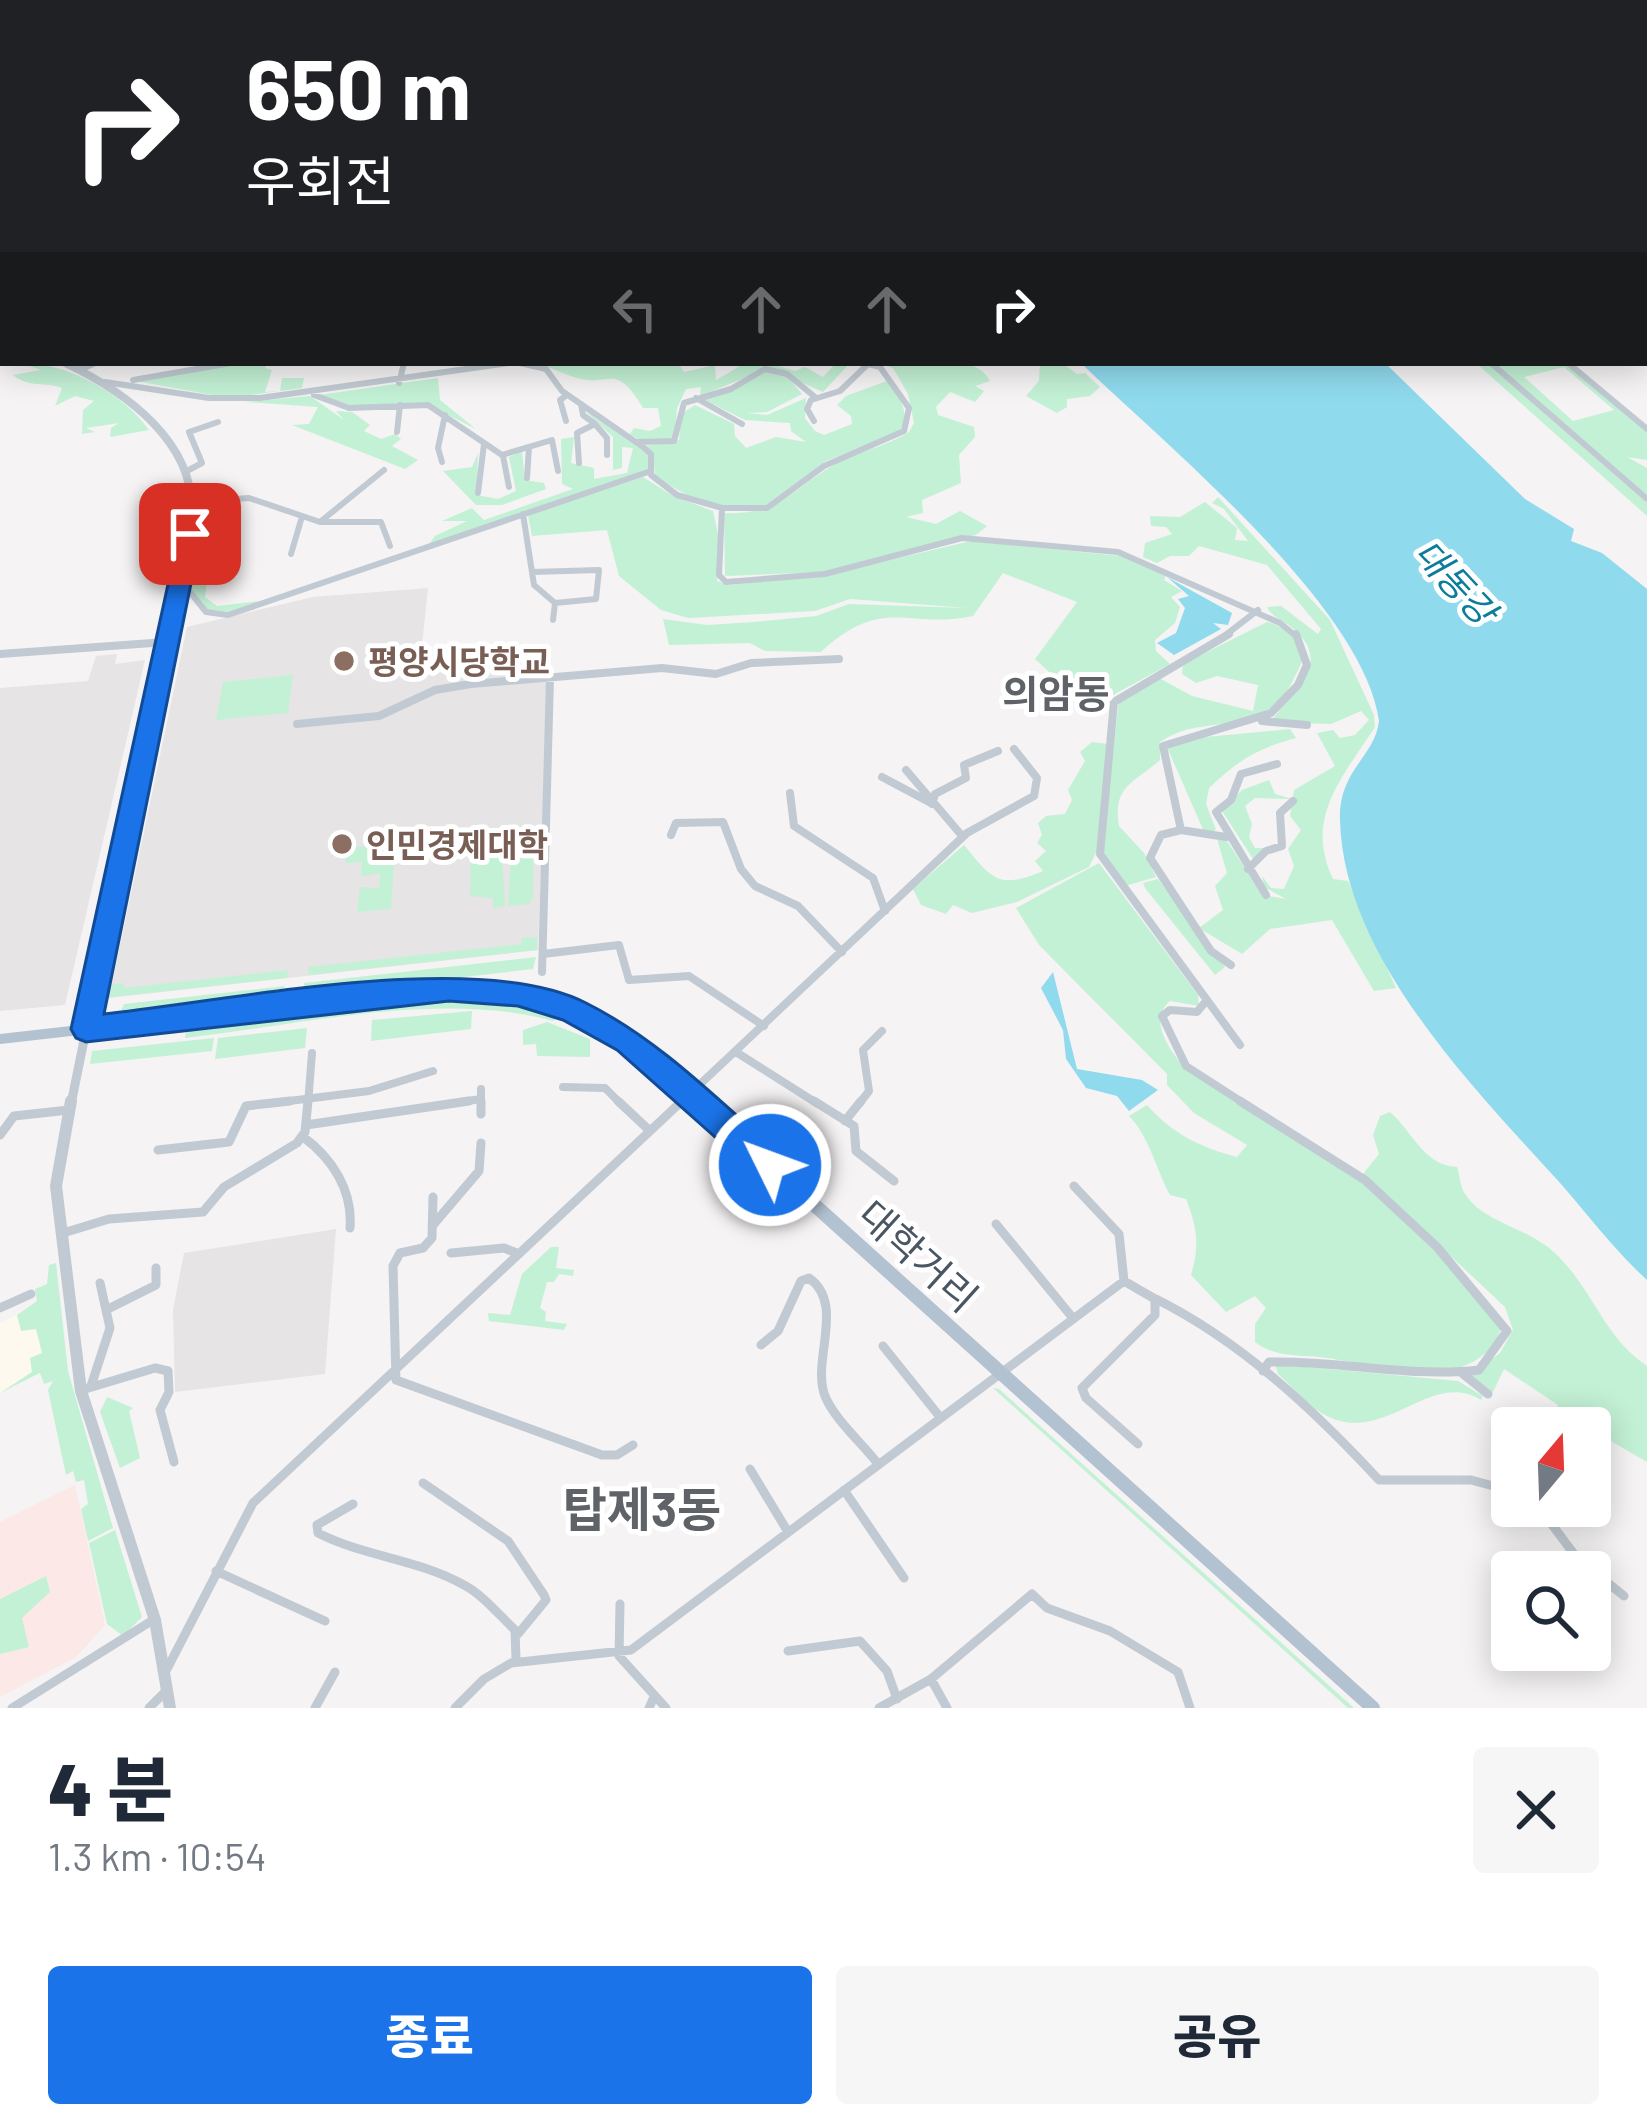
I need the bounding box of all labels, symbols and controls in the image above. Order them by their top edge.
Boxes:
text: 650 m [246,36,471,137]
icon: right [48,48,204,204]
text: 우회전 [246,147,395,212]
icon: left [602,276,668,342]
icon: ahead [728,276,794,342]
icon: ahead [854,276,920,342]
icon: right [980,276,1046,342]
pin [139,483,241,585]
icon: arrive [157,501,223,567]
water label: 대동강 [1406,530,1509,636]
place label: 평양시당학교 [368,641,550,681]
marker: 평양시당학교 [331,648,357,674]
district label: 의암동 [1002,669,1110,716]
place label: 인민경제대학 [366,824,548,864]
marker: 인민경제대학 [329,831,355,857]
position arrow [707,1102,833,1228]
street label: 대학거리 [850,1190,988,1320]
north arrow [1491,1407,1611,1527]
map controls [1491,1407,1611,1671]
district label: 탑제3동 [563,1479,721,1537]
button: search [1491,1551,1611,1671]
text: 4 분 [48,1744,174,1830]
button: close [1473,1747,1599,1873]
text: 1.3 km · 10:54 [48,1832,266,1879]
button: 종료 [48,1966,812,2104]
button: 공유 [836,1966,1599,2104]

